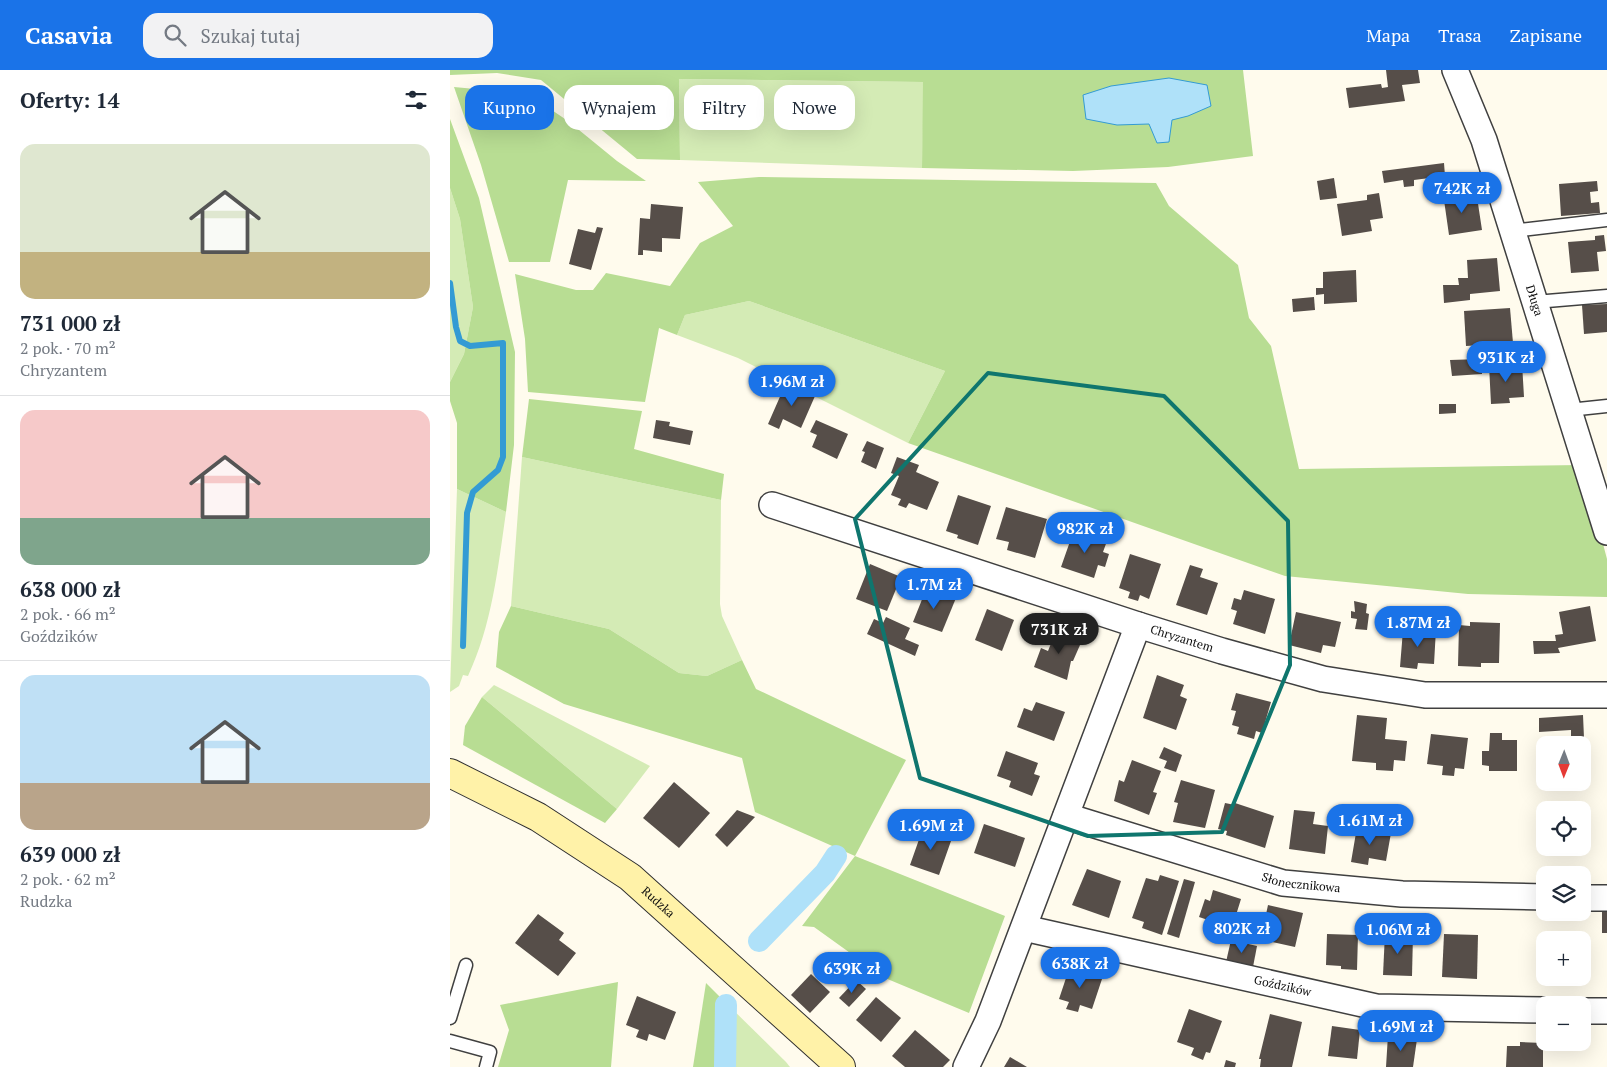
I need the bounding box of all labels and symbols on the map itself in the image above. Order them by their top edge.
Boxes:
pin: 742K zł [1416,172,1508,214]
street label: Długa [1523,283,1547,318]
pin: 931K zł [1460,340,1552,383]
pin: 1.96M zł [740,364,844,407]
pin: 982K zł [1039,512,1131,554]
pin: 1.7M zł [888,568,980,610]
pin: 1.87M zł [1366,606,1470,648]
pin: 731K zł [1013,612,1105,655]
street label: Chryzantem [1149,621,1216,655]
north arrow [1536,736,1591,791]
pin: 1.61M zł [1318,804,1422,846]
pin: 1.69M zł [879,808,983,851]
street label: Słonecznikowa [1260,869,1341,895]
street label: Rudzka [639,883,678,921]
pin: 802K zł [1196,912,1288,954]
pin: 1.06M zł [1346,912,1450,955]
pin: 638K zł [1034,946,1126,989]
pin: 639K zł [806,952,898,994]
street label: Goździków [1253,972,1313,999]
pin: 1.69M zł [1349,1010,1453,1052]

